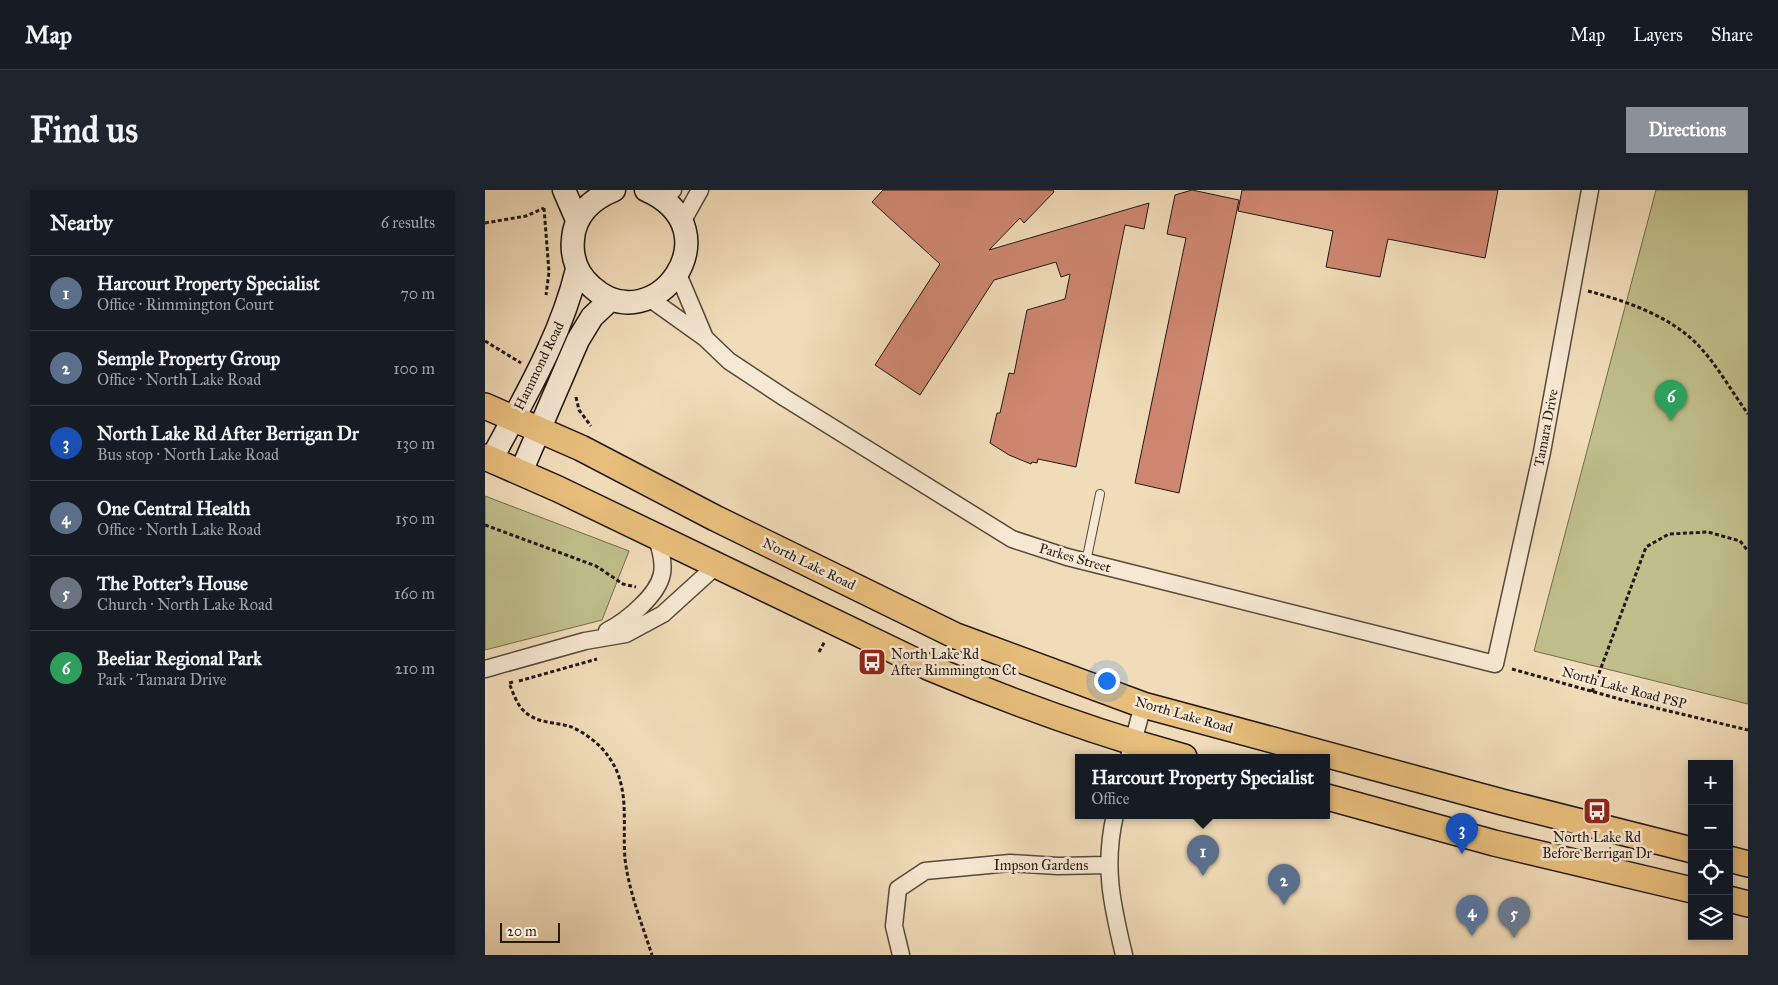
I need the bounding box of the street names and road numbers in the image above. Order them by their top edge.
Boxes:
street label: Hammond Road [510,319,568,413]
street label: Tamara Drive [1530,387,1562,468]
street label: North Lake Road [760,534,858,594]
street label: Parkes Street [1037,540,1113,576]
street label: North Lake Road PSP [1560,663,1688,713]
street label: North Lake Road [1133,693,1235,737]
street label: Impson Gardens [994,857,1088,874]

